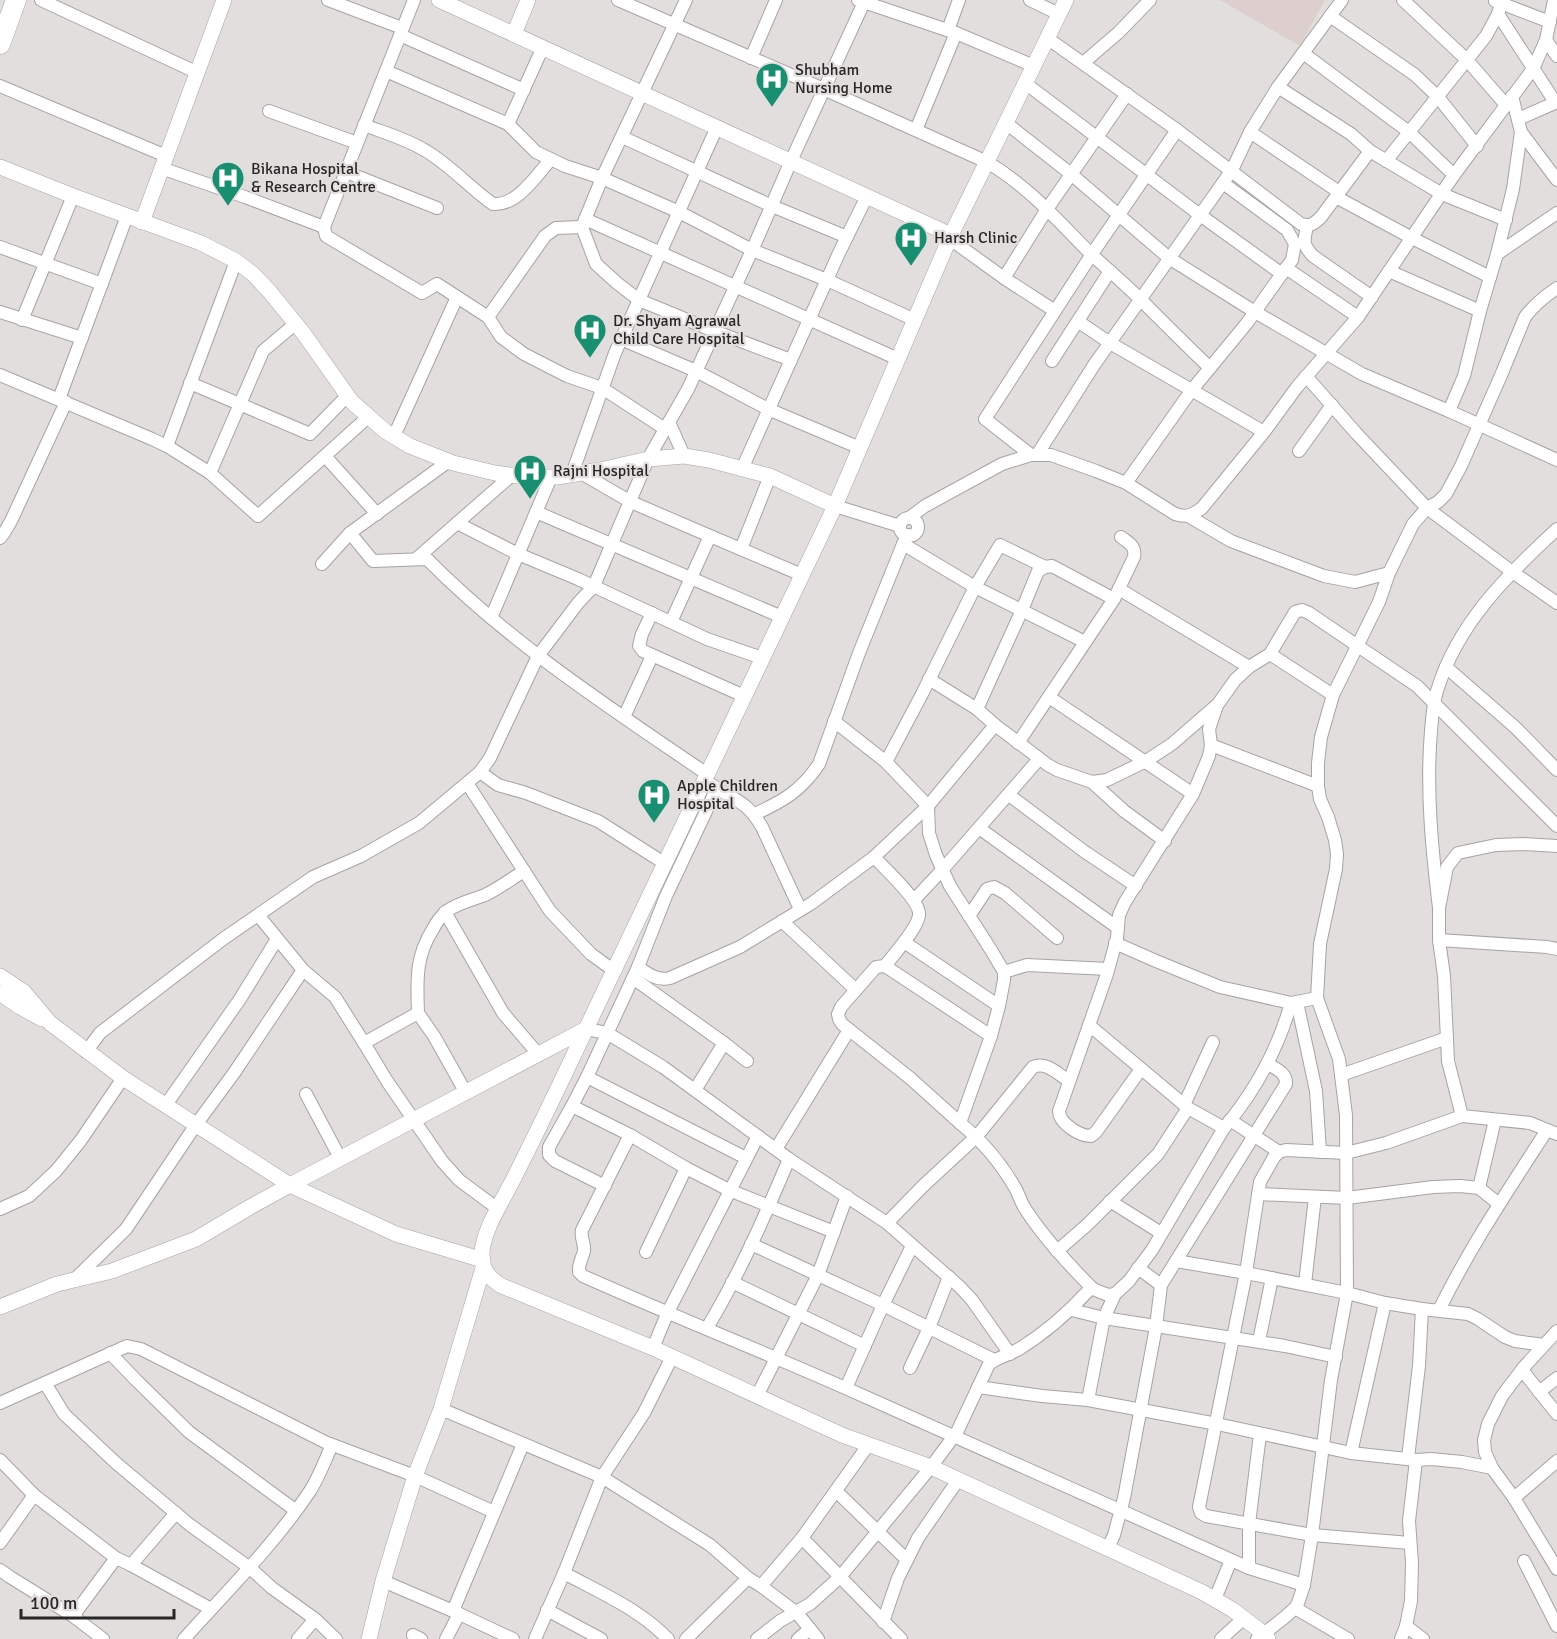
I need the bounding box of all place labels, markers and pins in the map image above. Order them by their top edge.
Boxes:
place label: Shubham Nursing Home [795,60,892,98]
hospital icon: Shubham Nursing Home [754,61,790,108]
place label: Bikana Hospital & Research Centre [251,159,376,197]
hospital icon: Bikana Hospital & Research Centre [210,160,246,207]
hospital icon: Harsh Clinic [893,220,929,267]
place label: Harsh Clinic [934,228,1017,248]
place label: Dr. Shyam Agrawal Child Care Hospital [613,311,745,349]
hospital icon: Dr. Shyam Agrawal Child Care Hospital [572,312,608,359]
hospital icon: Rajni Hospital [512,453,548,500]
place label: Rajni Hospital [553,461,649,481]
place label: Apple Children Hospital [677,776,778,814]
hospital icon: Apple Children Hospital [636,777,672,824]

